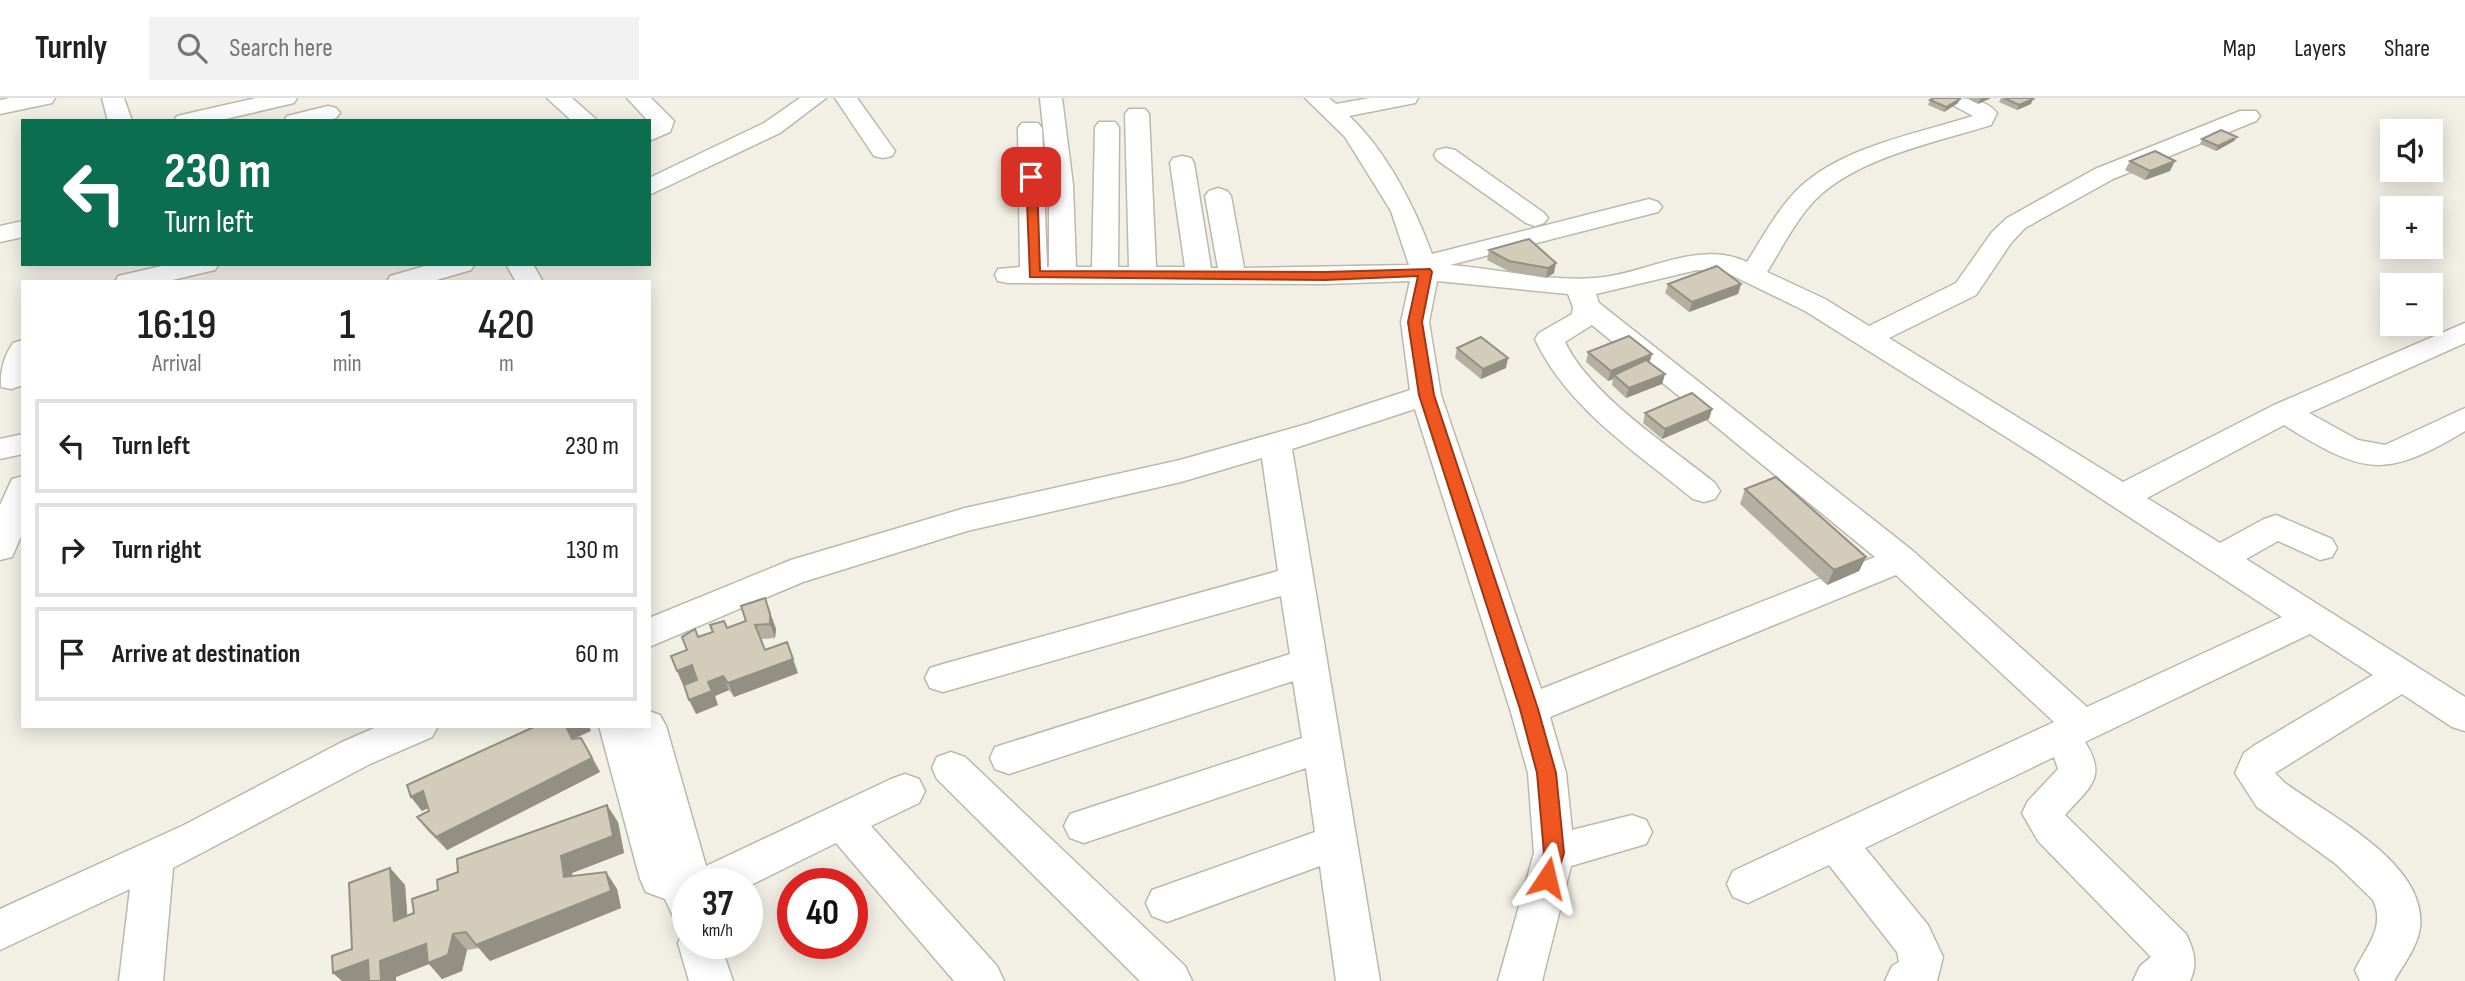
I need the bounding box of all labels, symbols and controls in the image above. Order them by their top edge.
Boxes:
search box [149,17,639,80]
text: Turnly [35,28,107,68]
icon: search [173,29,211,67]
text: Search here [229,33,333,64]
text: Map [2223,34,2256,63]
text: Layers [2294,34,2346,63]
text: Share [2384,34,2430,63]
map controls [2380,119,2443,336]
button: sound [2380,119,2443,182]
text: 230 m [164,143,271,202]
icon: left [49,147,140,238]
pin [1001,147,1061,207]
icon: arrive [1012,158,1050,196]
button: + [2380,196,2443,259]
text: Turn left [164,203,254,242]
button: − [2380,273,2443,336]
text: 16:19 [138,300,216,351]
text: 1 [339,300,355,351]
text: 420 [478,300,534,351]
text: Arrival [152,350,202,378]
text: min [333,350,362,378]
text: m [499,350,514,378]
icon: left [53,427,91,465]
text: Turn left [112,431,190,462]
text: 230 m [565,431,619,462]
icon: right [53,531,91,569]
text: Turn right [112,535,201,566]
text: 130 m [567,535,619,566]
icon: arrive [53,635,91,673]
text: Arrive at destination [112,639,300,670]
text: 60 m [575,639,619,670]
position arrow [1510,841,1584,915]
speed limit sign: 40 [777,868,868,959]
text: 37 [702,883,733,926]
text: km/h [702,920,733,941]

